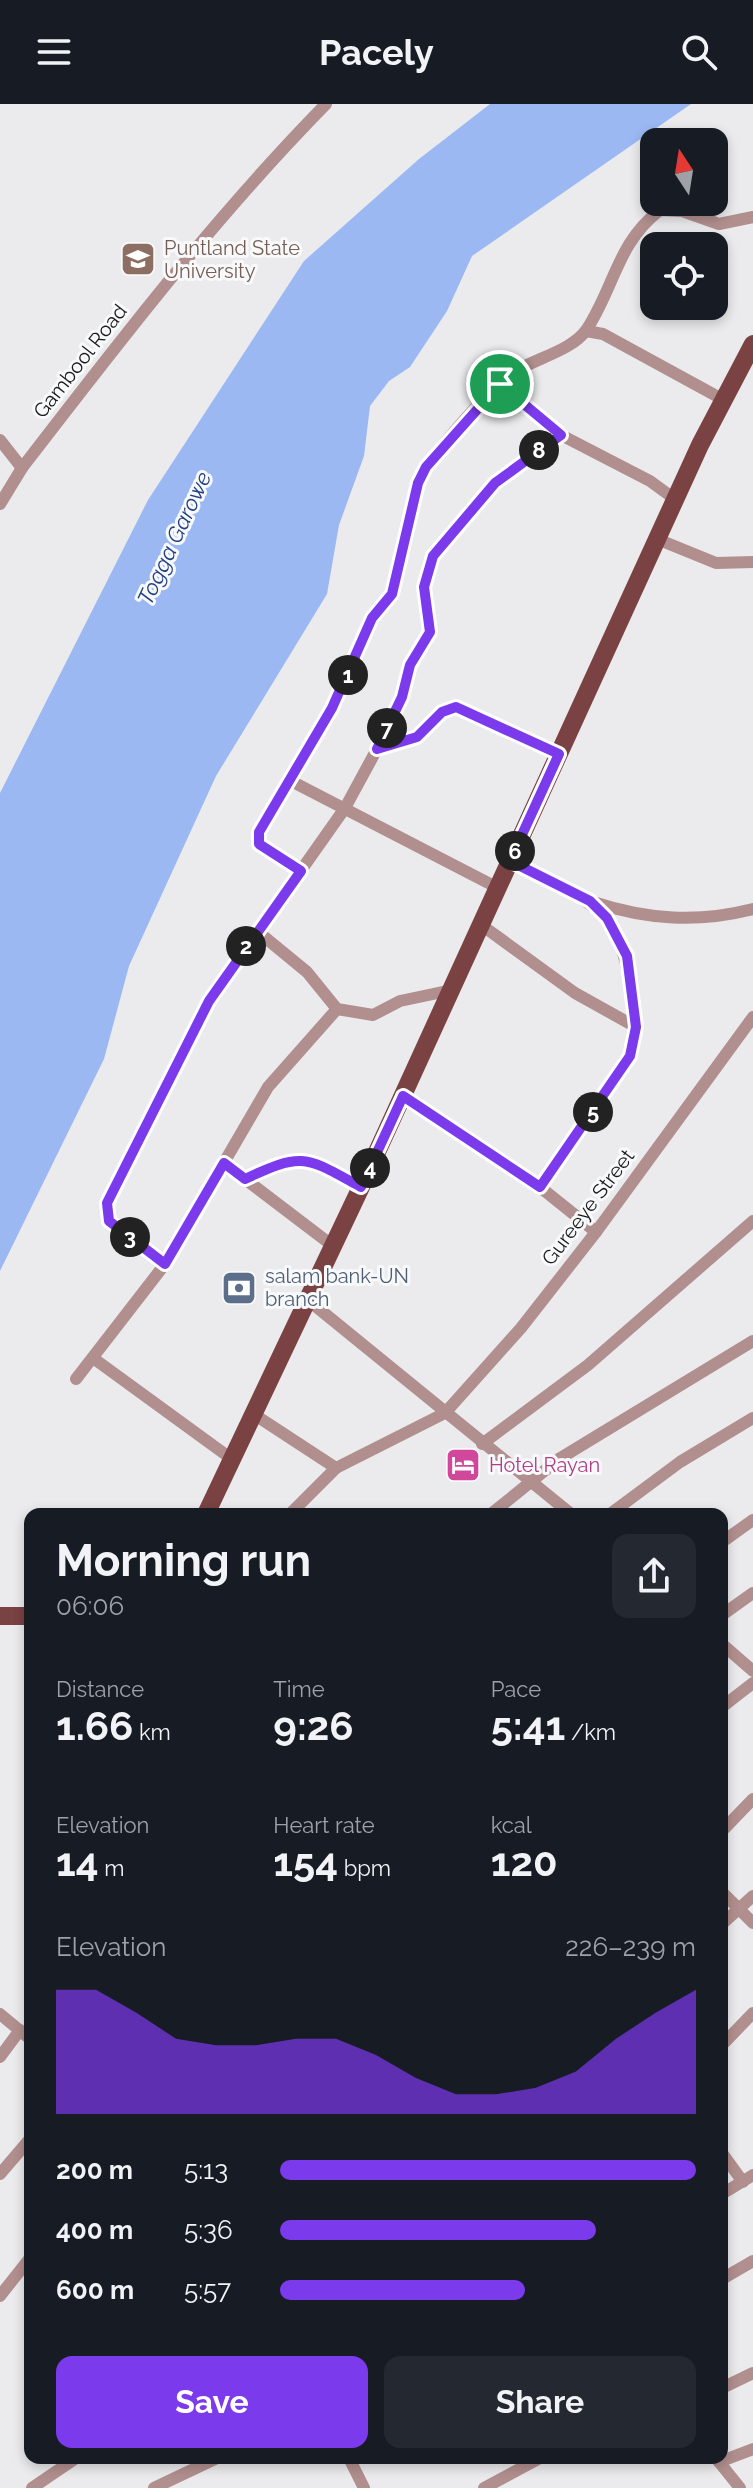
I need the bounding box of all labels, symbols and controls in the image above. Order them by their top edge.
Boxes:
icon: menu [32,30,76,74]
icon: search [677,30,721,74]
text: Pacely [319,31,434,73]
north arrow [640,128,728,216]
map controls [640,128,728,320]
button: locate [640,232,728,320]
place label: Puntland State University [164,236,300,283]
school or university icon: Puntland State University [119,240,157,278]
street label: Gambool Road [28,299,132,423]
pin [466,350,534,418]
icon: arrive [478,362,522,406]
pin: 8 [519,430,559,470]
text: 8 [532,437,546,463]
water label: Togga Garowe [132,467,216,609]
pin: 1 [328,655,368,695]
text: 1 [343,662,353,688]
pin: 7 [367,708,407,748]
text: 7 [381,715,393,741]
pin: 6 [495,831,535,871]
text: 6 [508,838,522,864]
pin: 2 [226,926,266,966]
text: 2 [240,933,252,959]
pin: 5 [573,1092,613,1132]
text: 5 [587,1099,599,1125]
street label: Gureeye Street [537,1144,640,1270]
pin: 4 [350,1148,390,1188]
text: 4 [364,1155,376,1181]
pin: 3 [110,1217,150,1257]
text: 3 [124,1224,136,1250]
place label: salam bank-UN branch [265,1264,409,1311]
bank icon: salam bank-UN branch [220,1269,258,1307]
hotel icon: Hotel Rayan [444,1446,482,1484]
place label: Hotel Rayan [489,1453,600,1477]
button: share [612,1534,696,1618]
text: Morning run [56,1535,311,1586]
text: 06:06 [56,1591,124,1621]
text: Distance [56,1676,144,1702]
text: Time [273,1676,325,1702]
text: Pace [491,1676,541,1702]
text: 1.66 [56,1702,133,1749]
text: 9:26 [273,1702,354,1749]
text: 5:41 [491,1702,565,1749]
text: km [133,1719,171,1745]
text: /km [565,1719,616,1745]
text: Elevation [56,1812,149,1838]
text: Heart rate [273,1812,375,1838]
text: kcal [491,1812,532,1838]
text: 14 [56,1838,99,1885]
text: 154 [273,1838,338,1885]
text: 120 [491,1838,558,1885]
text: m [99,1855,124,1881]
text: bpm [338,1855,391,1881]
text: Elevation [56,1932,166,1962]
text: 226–239 m [565,1932,696,1962]
text: 200 m [56,2155,133,2185]
text: 5:13 [184,2155,228,2185]
text: 400 m [56,2215,133,2245]
text: 5:36 [184,2215,233,2245]
text: 600 m [56,2275,134,2305]
text: 5:57 [184,2275,231,2305]
button: Save [56,2356,368,2448]
button: Share [384,2356,696,2448]

